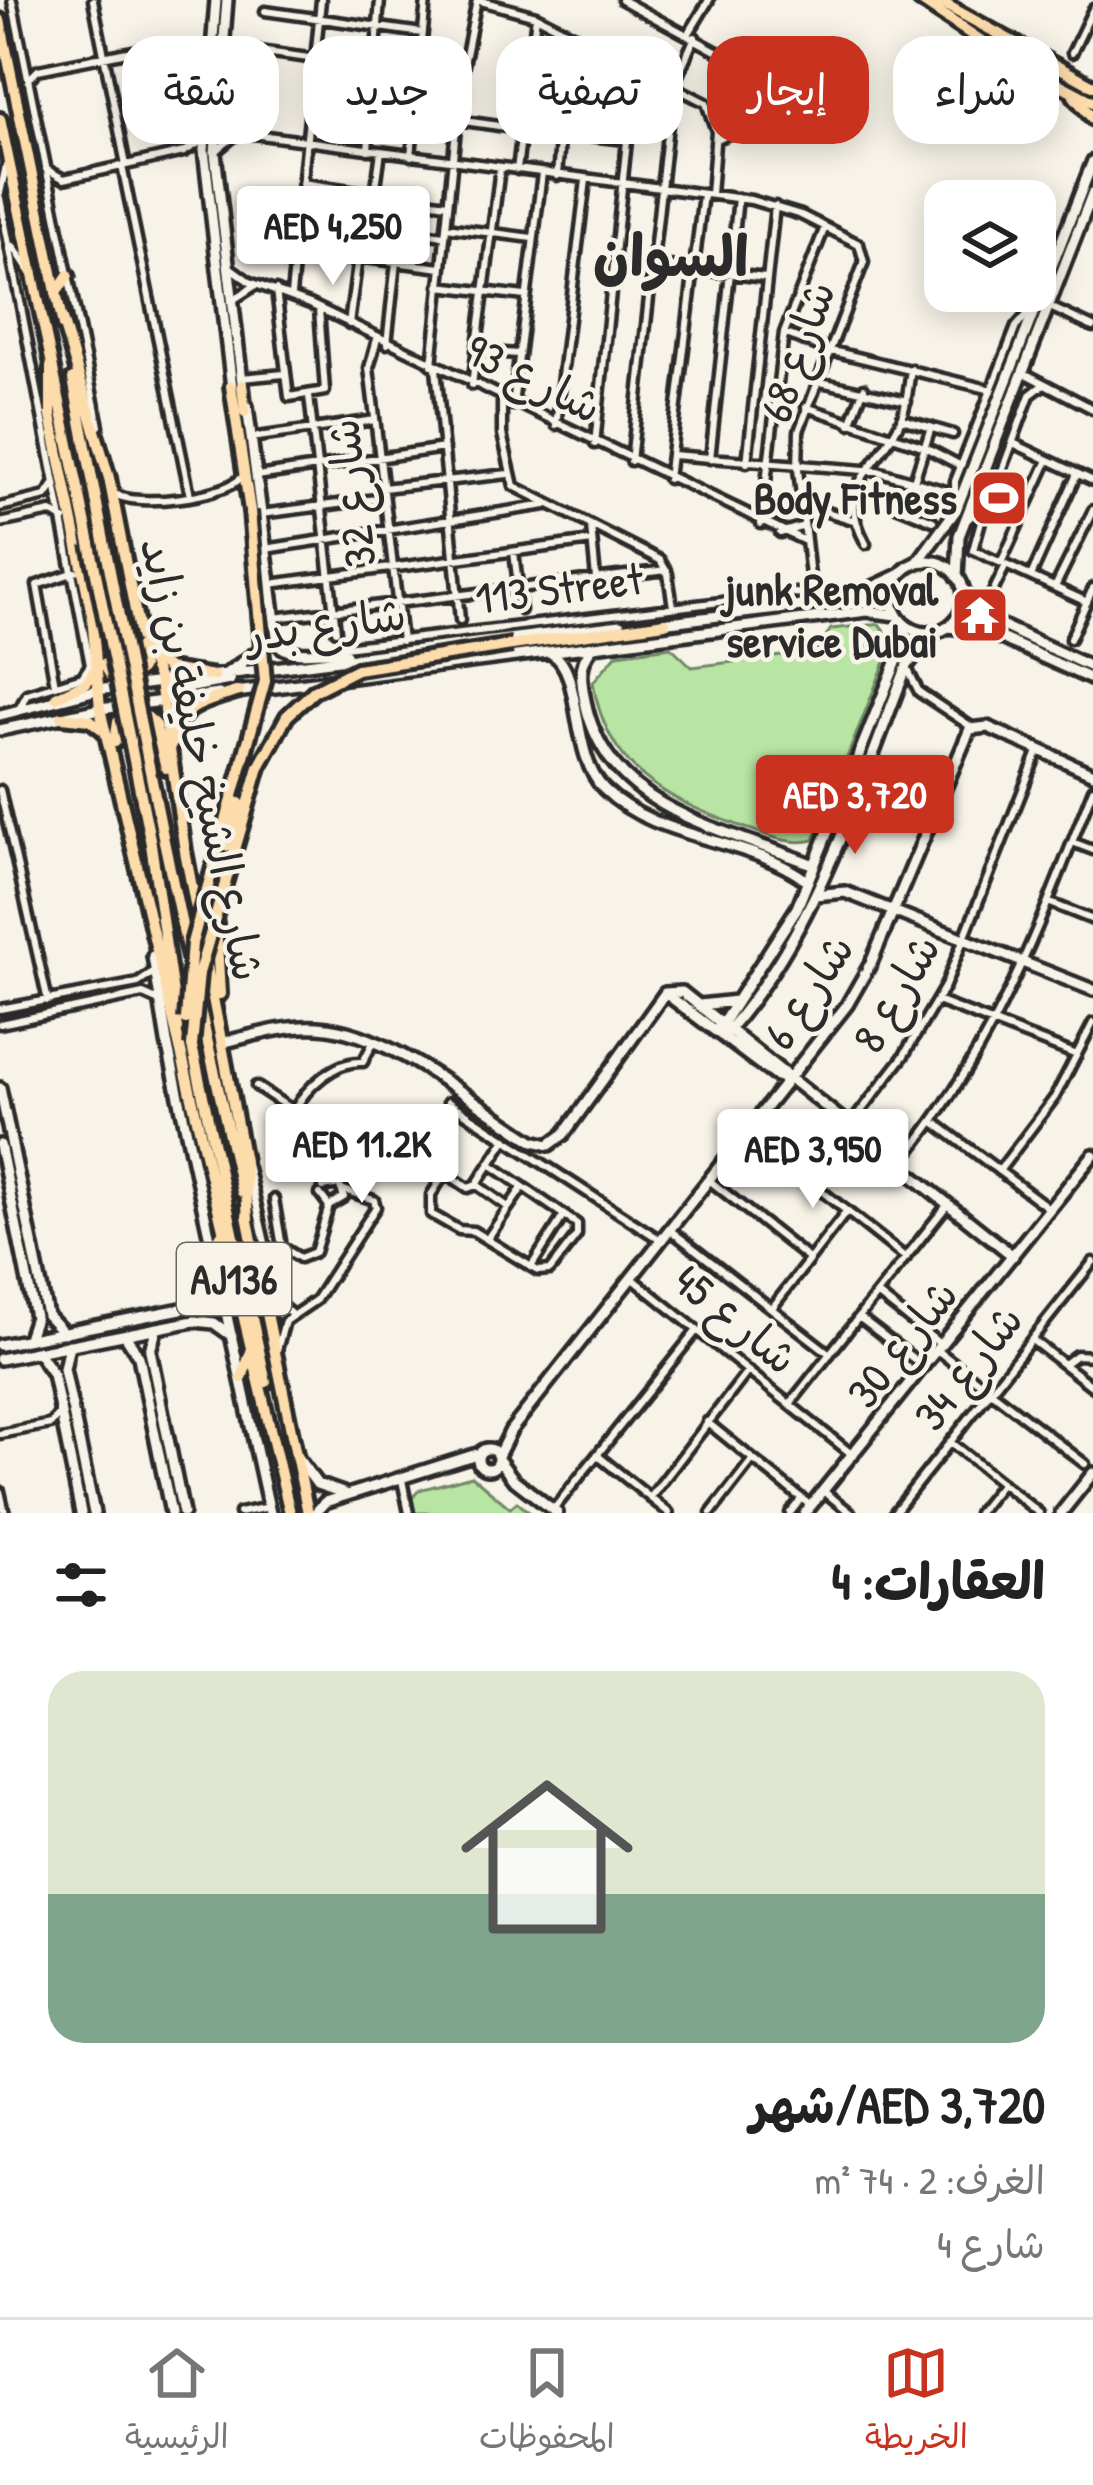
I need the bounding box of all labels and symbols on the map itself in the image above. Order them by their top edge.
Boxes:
pin: AED 4,250 [196,186,470,288]
district label: السوان [593,217,749,294]
street label: شارع 68 [744,272,851,430]
street label: شارع 93 [455,318,612,438]
street label: شارع 32 [311,415,392,571]
place label: Body Fitness [754,467,957,529]
sports icon: Body Fitness [968,467,1030,529]
street label: شارع الشيخ خليفة بن زايد [125,532,280,987]
street label: 113 Street [472,547,647,628]
place label: junk Removal service Dubai [719,558,939,671]
street label: شارع بدر [238,582,410,667]
temple icon: junk Removal service Dubai [949,584,1011,646]
pin: AED 3,720 [718,755,992,857]
street label: شارع 6 [748,921,869,1061]
street label: شارع 8 [837,922,956,1064]
pin: AED 11.2K [225,1104,499,1206]
pin: AED 3,950 [676,1109,950,1211]
road number: AJ136 [177,1243,291,1315]
street label: شارع 45 [660,1250,811,1389]
street label: شارع 30 [832,1266,973,1421]
street label: شارع 34 [899,1291,1038,1444]

